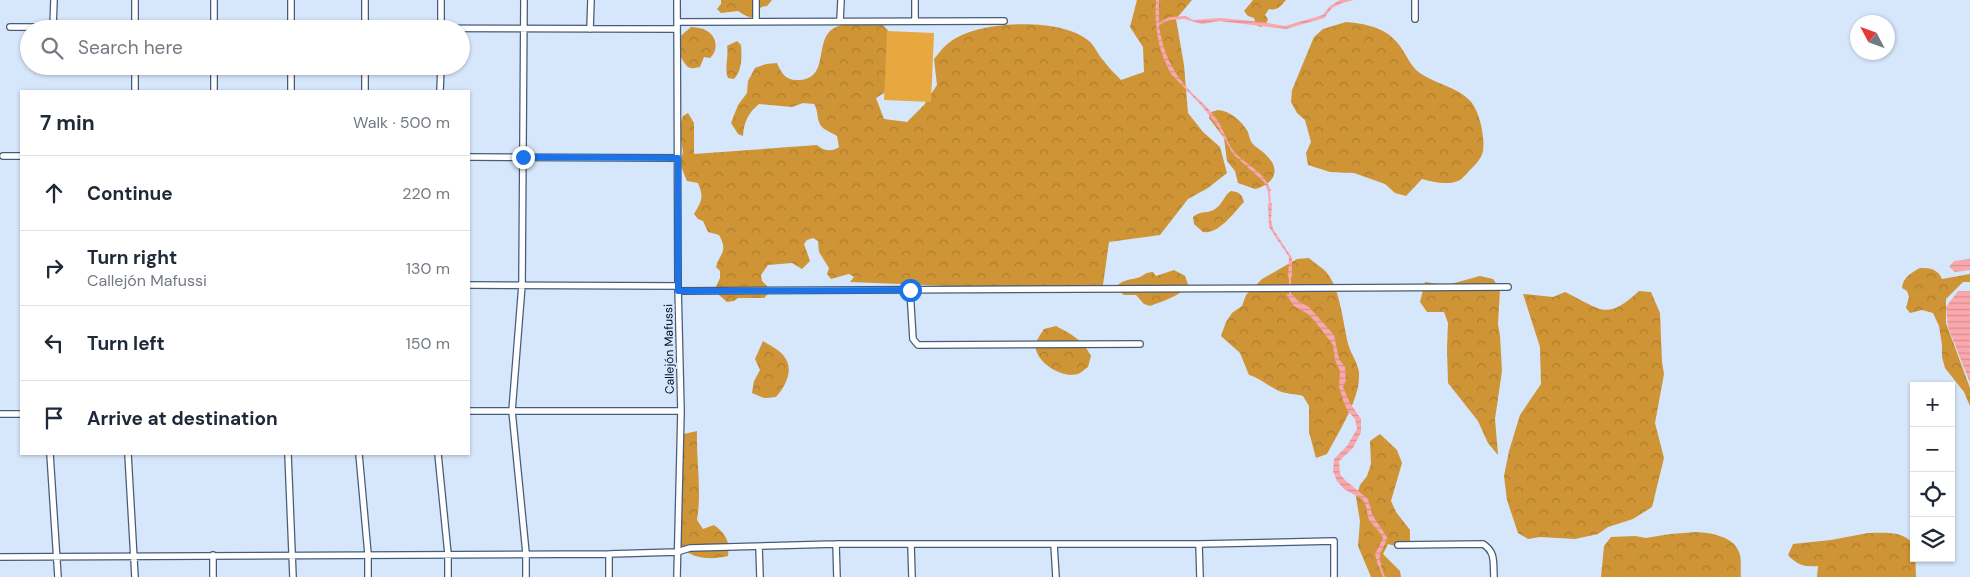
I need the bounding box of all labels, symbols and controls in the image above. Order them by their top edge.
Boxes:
north arrow [1850,15,1895,60]
search box [20,20,470,75]
icon: search [38,34,66,62]
text: Search here [78,35,183,60]
text: 7 min [40,109,95,137]
text: Walk · 500 m [353,112,450,133]
route end [512,146,535,169]
icon: ahead [40,179,68,207]
text: Continue [87,181,173,206]
text: 220 m [402,183,450,204]
text: Turn right [87,245,177,270]
icon: right [40,254,68,282]
text: 130 m [406,258,450,279]
text: Callejón Mafussi [87,270,207,291]
route start [899,279,922,302]
street label: Callejón Mafussi [660,304,678,394]
icon: left [40,329,68,357]
text: Turn left [87,331,165,356]
text: 150 m [406,333,450,354]
map controls [1910,382,1955,562]
button: + [1910,382,1955,427]
icon: arrive [40,404,68,432]
text: Arrive at destination [87,406,278,431]
button: − [1910,427,1955,472]
button: locate [1910,472,1955,517]
button: layers [1910,517,1955,562]

